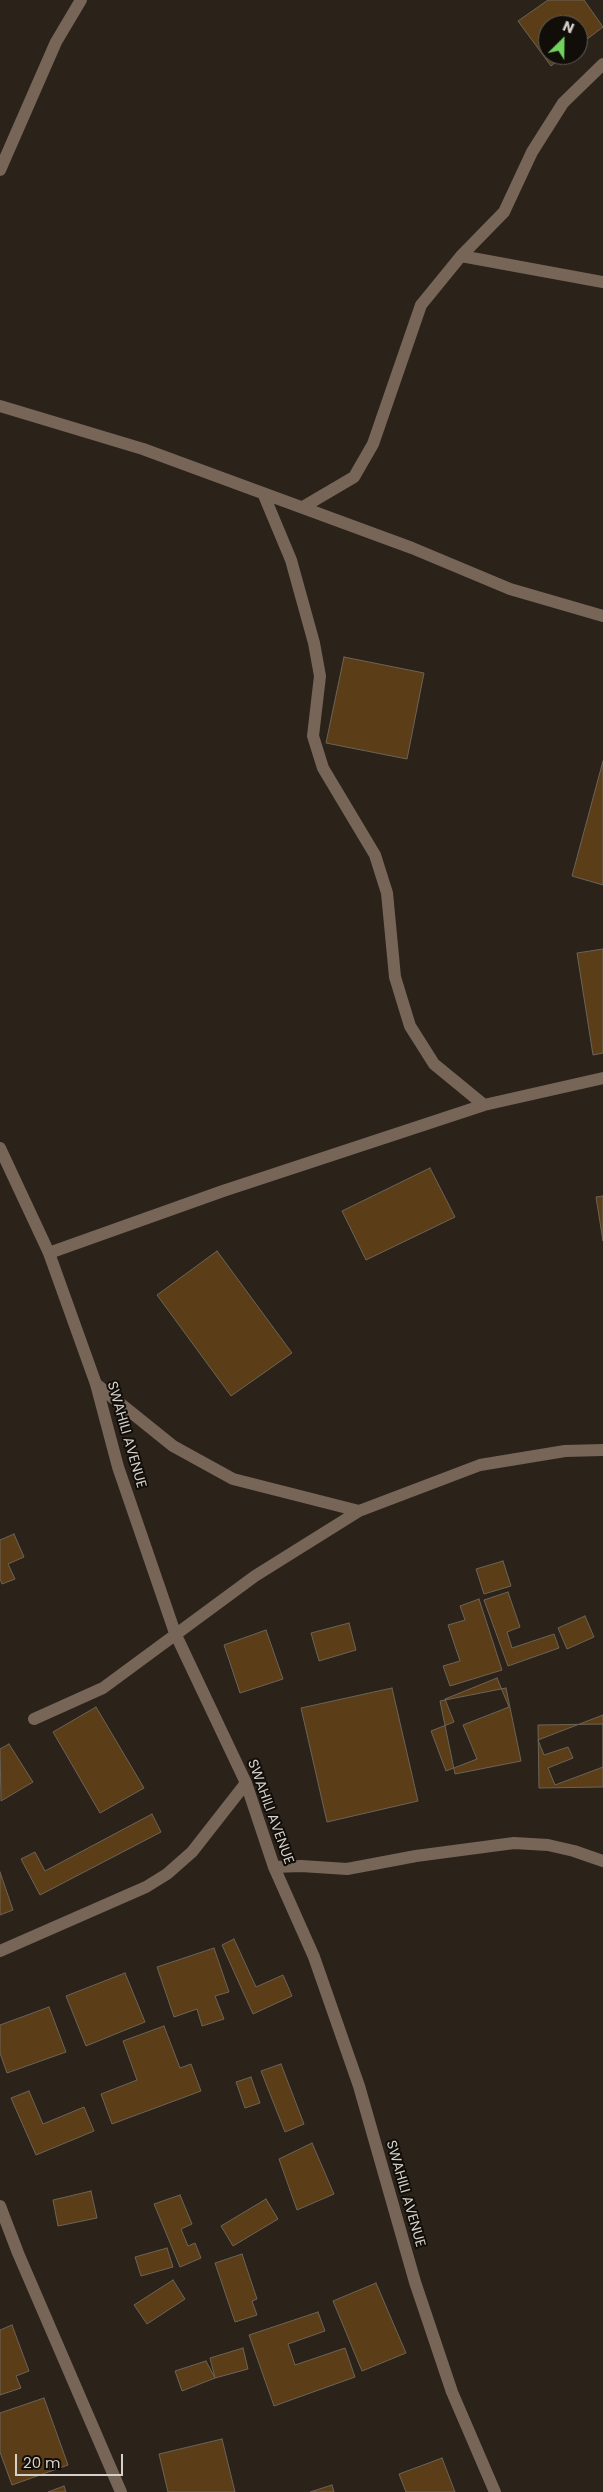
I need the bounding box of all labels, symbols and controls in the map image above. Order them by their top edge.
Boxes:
north arrow [538,15,588,65]
text: N [560,16,577,38]
street label: SWAHILI AVENUE [103,1380,149,1490]
street label: SWAHILI AVENUE [243,1757,297,1867]
street label: SWAHILI AVENUE [382,2139,428,2249]
scale bar [18,2444,125,2476]
text: 20 m [23,2452,61,2473]

